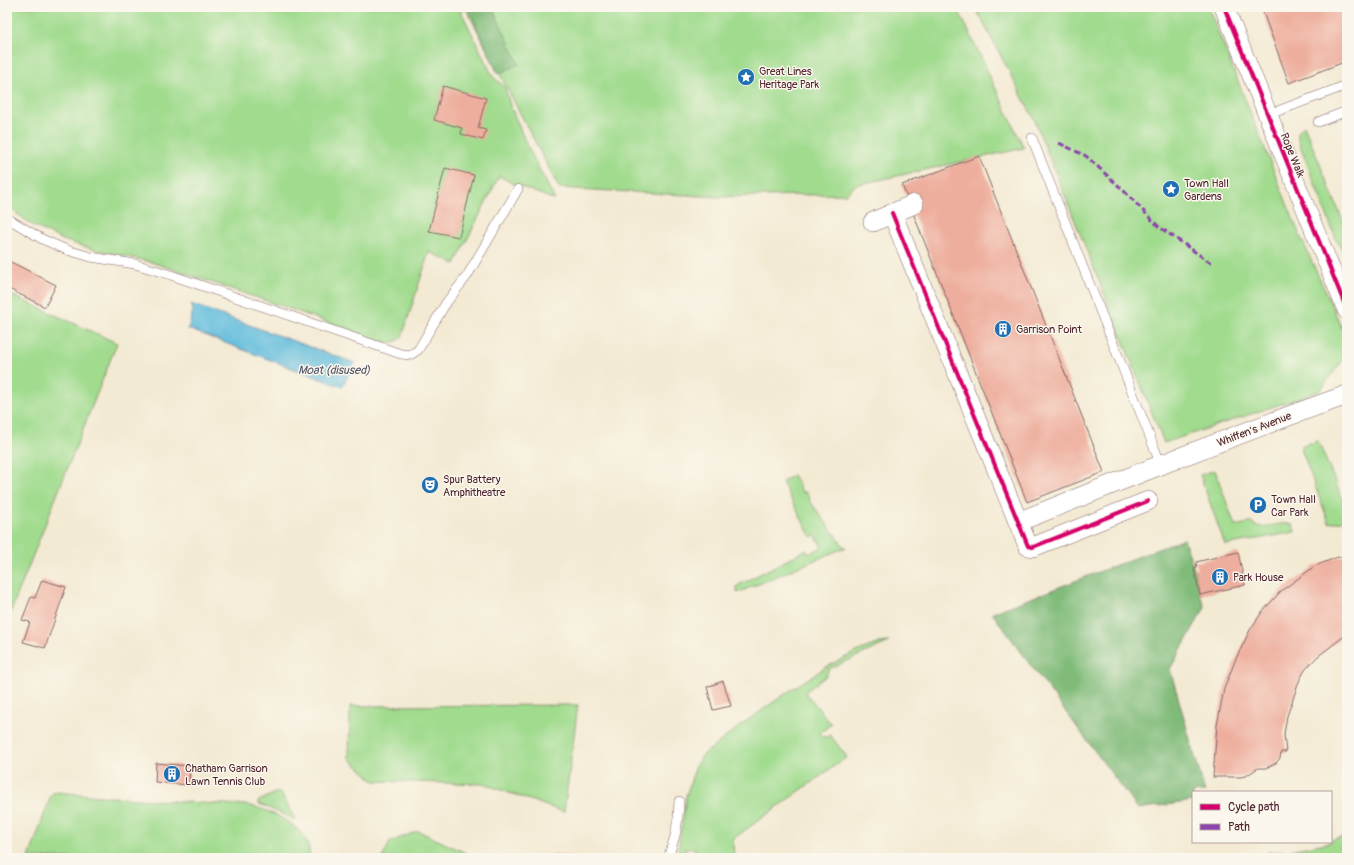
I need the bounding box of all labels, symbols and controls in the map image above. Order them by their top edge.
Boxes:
place label: Great Lines Heritage Park [759,65,819,91]
place icon: Great Lines Heritage Park [736,67,756,87]
street label: Rope Walk [1278,131,1308,180]
place label: Town Hall Gardens [1184,177,1229,203]
place icon: Town Hall Gardens [1161,179,1181,199]
building icon: Garrison Point [993,319,1013,339]
place label: Garrison Point [1016,323,1082,336]
water label: Moat (disused) [298,363,370,378]
street label: Whiffen's Avenue [1215,409,1294,450]
place label: Spur Battery Amphitheatre [443,473,506,499]
theatre icon: Spur Battery Amphitheatre [420,475,440,495]
place label: Town Hall Car Park [1271,493,1316,519]
parking icon: Town Hall Car Park [1248,495,1268,515]
building icon: Park House [1210,567,1230,587]
place label: Park House [1233,571,1284,584]
place label: Chatham Garrison Lawn Tennis Club [185,762,268,788]
building icon: Chatham Garrison Lawn Tennis Club [162,764,182,784]
legend [1192,791,1332,843]
text: Cycle path [1228,800,1280,815]
text: Path [1228,820,1250,835]

